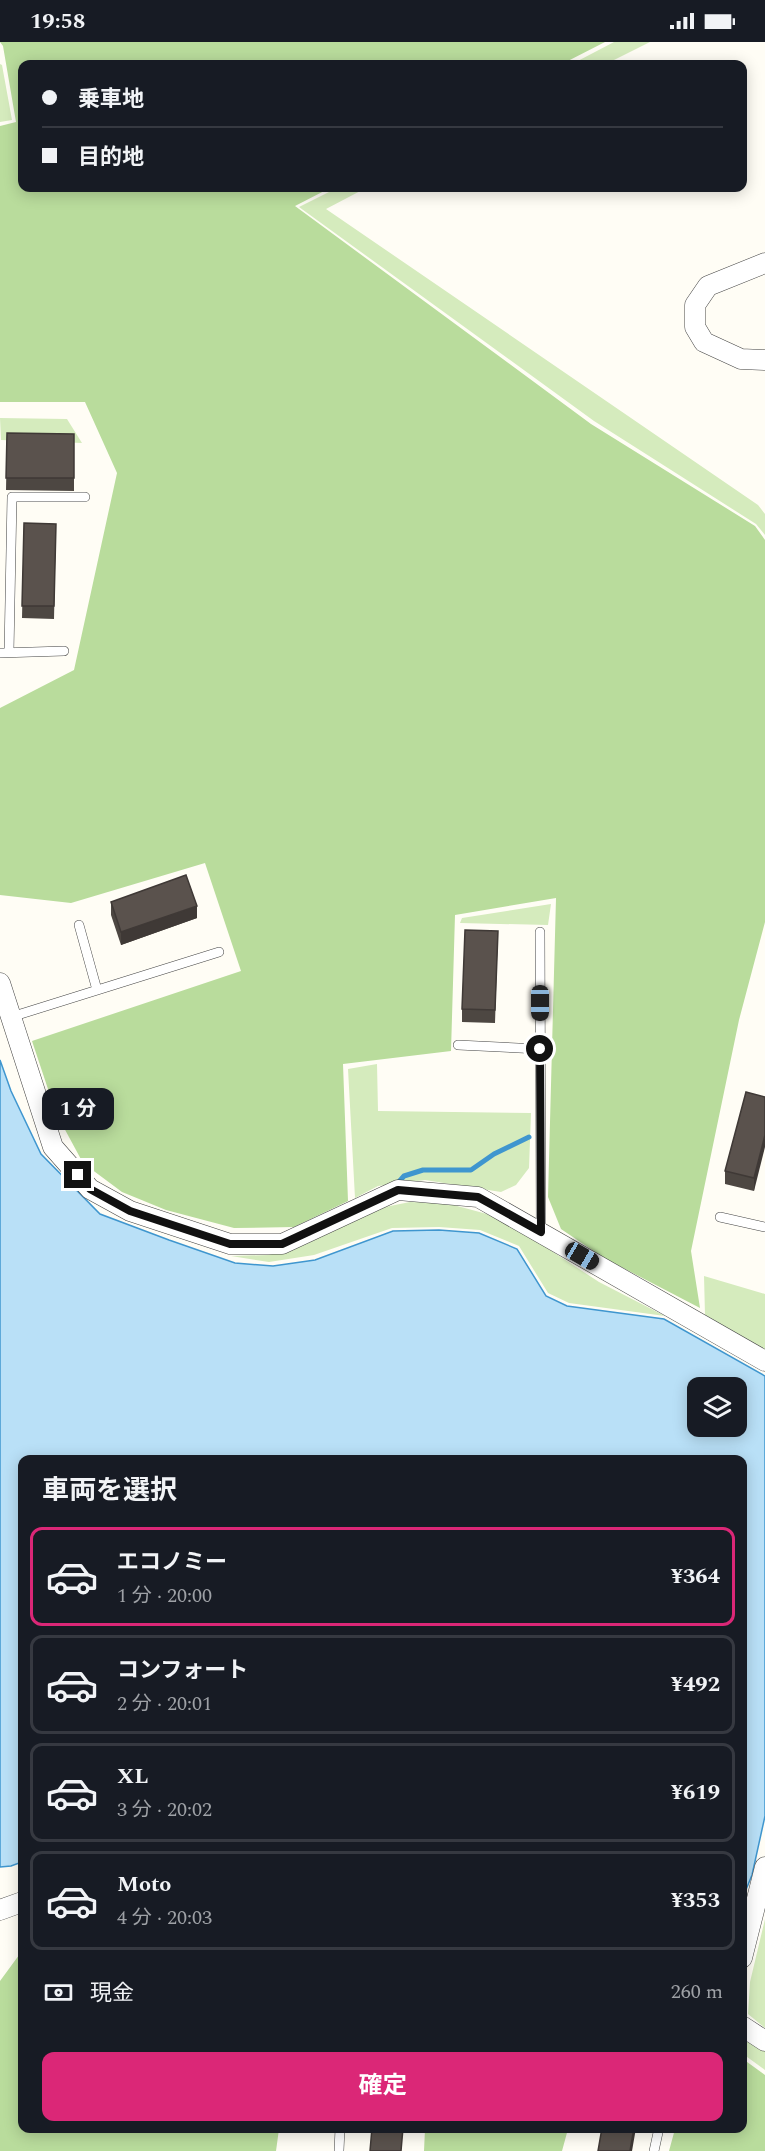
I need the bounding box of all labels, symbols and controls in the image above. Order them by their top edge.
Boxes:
text: 19:58 [30,5,85,38]
text: 乗車地 [78,83,144,116]
text: 目的地 [78,141,144,174]
car [531,985,549,1021]
route start [526,1035,553,1062]
callout: 1 分 [42,1088,114,1130]
text: 1 分 [60,1094,96,1124]
route end [64,1161,91,1188]
car [562,1239,602,1273]
map controls [687,1377,747,1437]
button: layers [687,1377,747,1437]
text: 車両を選択 [42,1470,177,1512]
text: エコノミー [117,1546,227,1579]
icon: car [45,1550,99,1604]
text: ¥364 [671,1560,720,1593]
text: 1 分 · 20:00 [117,1581,212,1611]
text: コンフォート [117,1654,248,1687]
icon: car [45,1658,99,1712]
text: ¥492 [671,1668,720,1701]
text: 2 分 · 20:01 [117,1689,212,1719]
text: XL [117,1760,148,1793]
icon: car [45,1766,99,1820]
text: ¥619 [671,1776,720,1809]
text: 3 分 · 20:02 [117,1795,212,1825]
text: Moto [117,1868,171,1901]
icon: car [45,1874,99,1928]
text: ¥353 [671,1884,720,1917]
text: 4 分 · 20:03 [117,1903,212,1933]
icon: cash [42,1976,75,2009]
text: 現金 [90,1977,134,2010]
text: 260 m [671,1977,723,2007]
button: 確定 [42,2052,723,2121]

